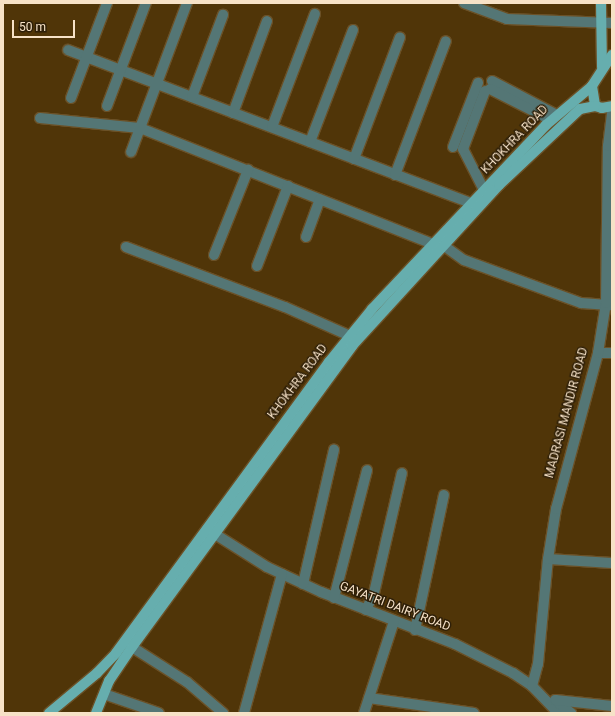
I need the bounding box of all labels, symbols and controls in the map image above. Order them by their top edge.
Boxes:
scale bar [14,12,77,38]
text: 50 m [19,20,46,34]
street label: KHOKHRA ROAD [479,103,551,177]
street label: KHOKHRA ROAD [265,342,331,422]
street label: MADRASI MANDIR ROAD [543,346,591,480]
street label: GAYATRI DAIRY ROAD [338,579,452,635]

